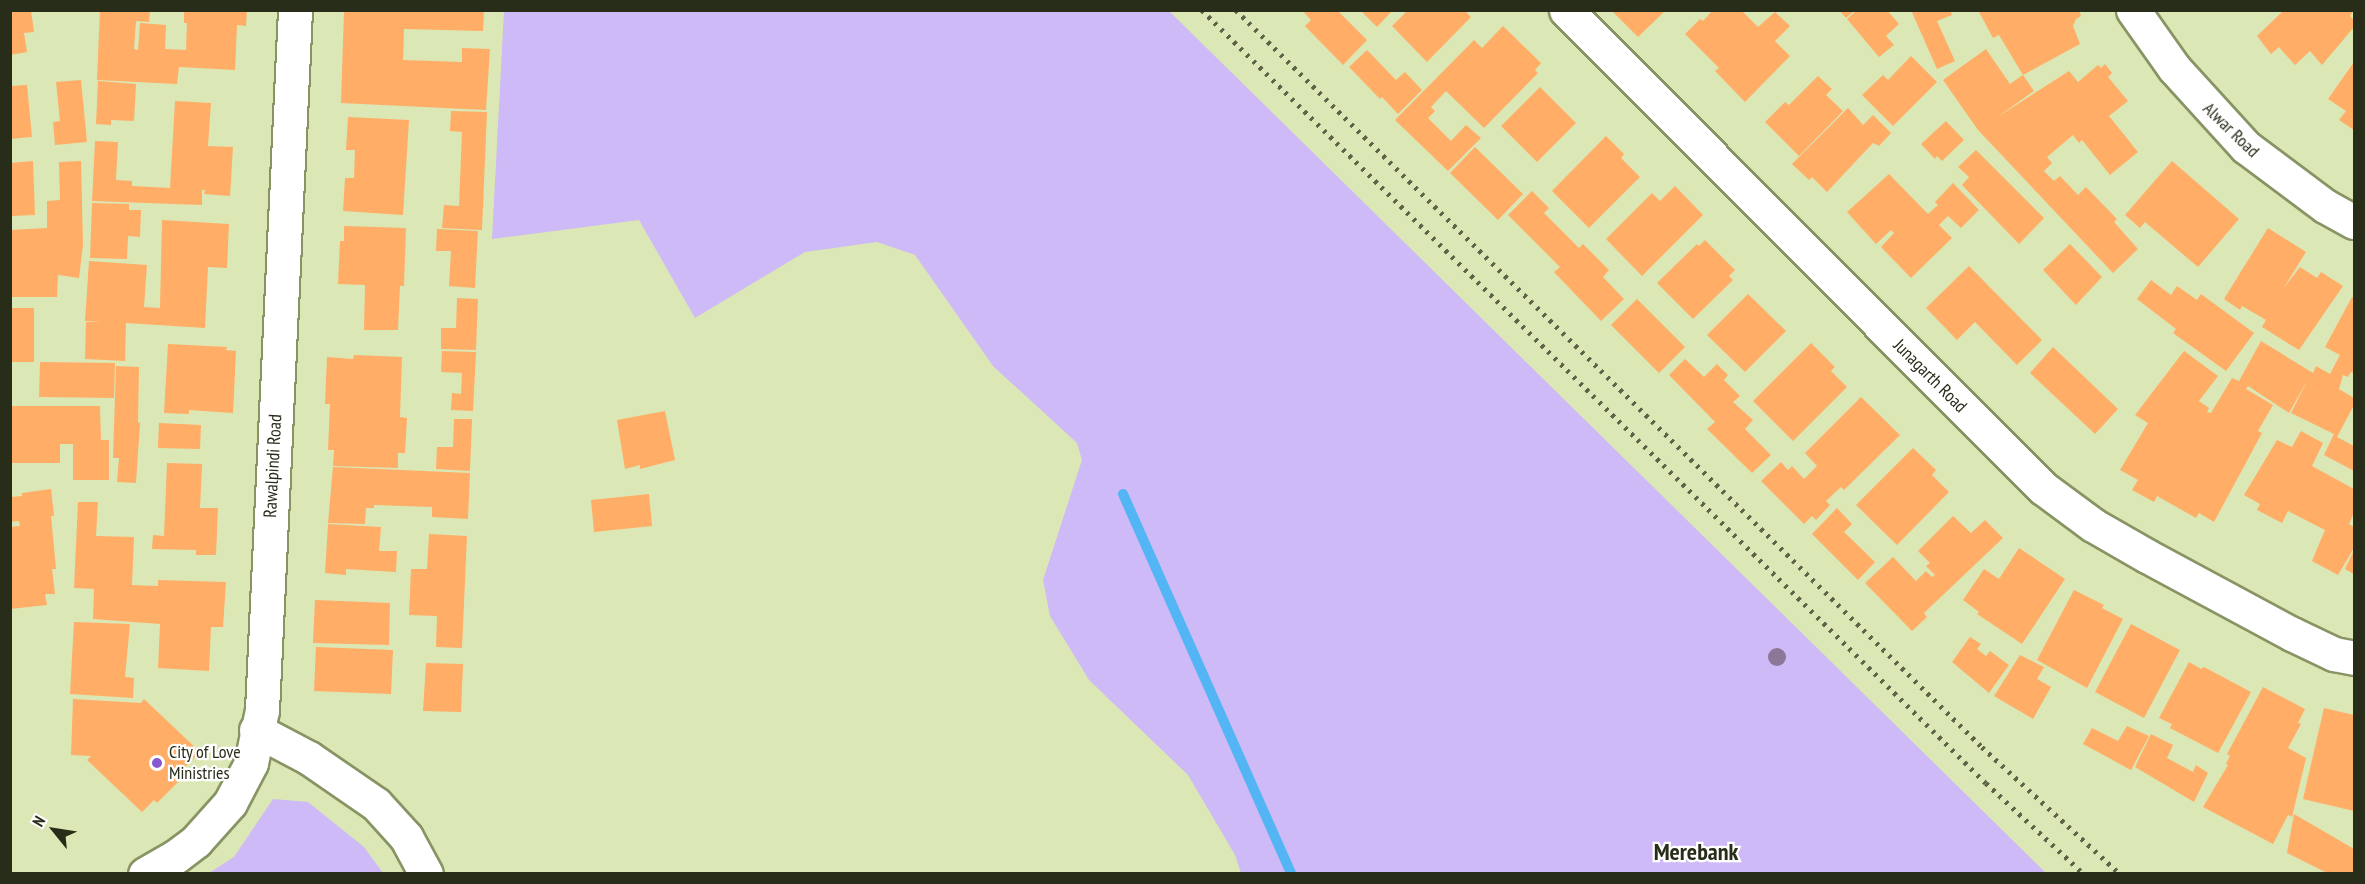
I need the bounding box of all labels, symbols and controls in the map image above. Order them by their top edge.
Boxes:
street label: Alwar Road [2198,98,2264,162]
street label: Junagarth Road [1889,335,1971,417]
street label: Rawalpindi Road [260,414,286,518]
place label: City of Love Ministries [169,742,241,784]
marker: City of Love Ministries [150,756,164,770]
north arrow [24,800,84,860]
text: N [28,812,49,830]
district label: Merebank [1654,838,1738,866]

